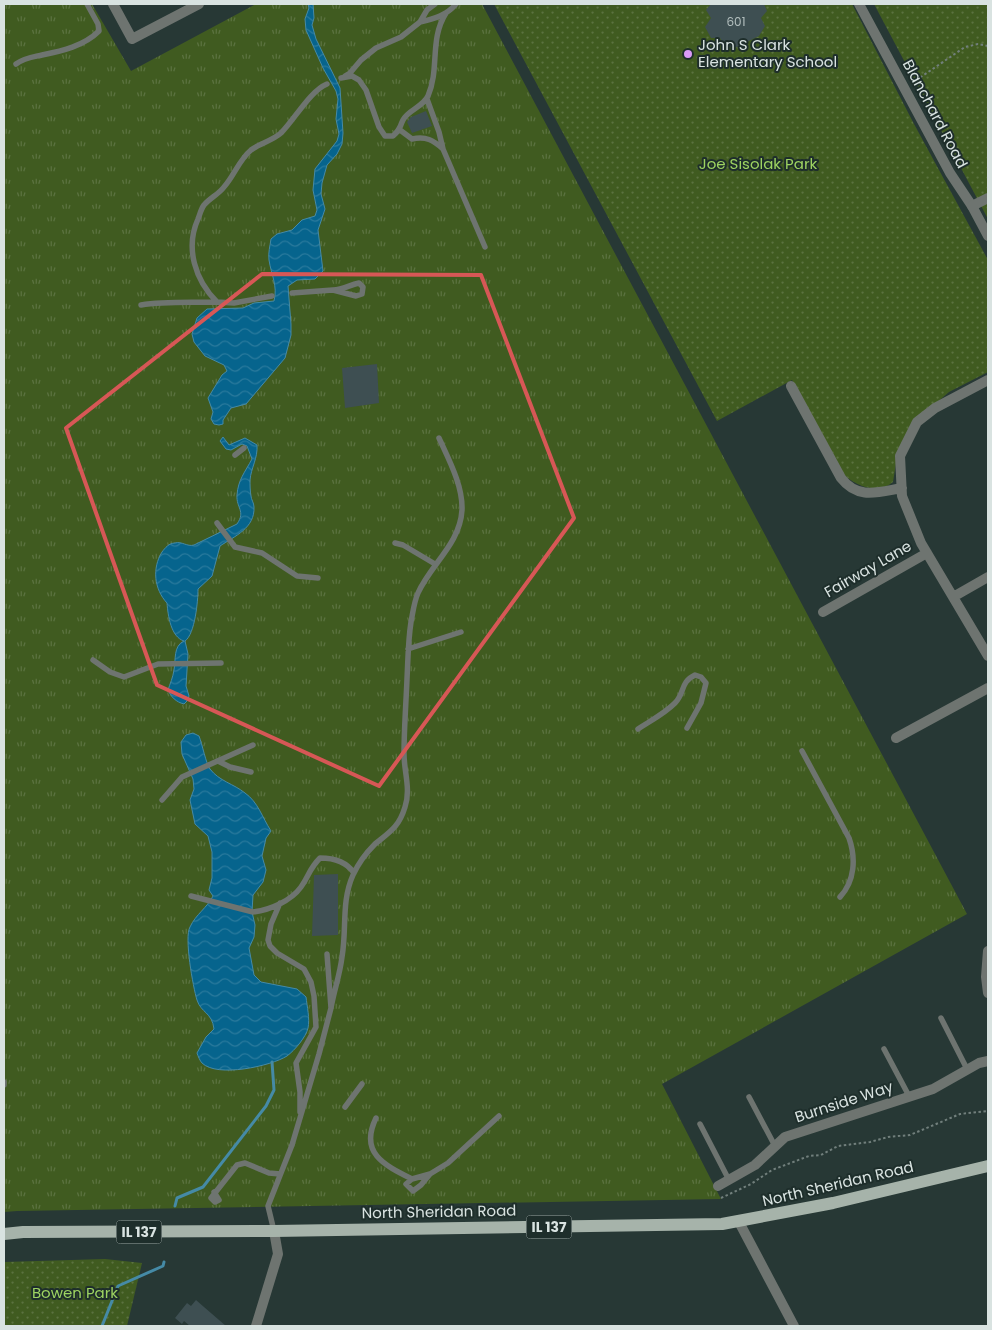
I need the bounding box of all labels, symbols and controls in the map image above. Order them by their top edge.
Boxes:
house number: 601 [727,13,746,30]
place label: John S Clark Elementary School [698,34,837,72]
marker: John S Clark Elementary School [682,48,694,60]
street label: Blanchard Road [898,56,973,172]
park label: Joe Sisolak Park [699,153,818,174]
street label: Fairway Lane [820,535,915,602]
street label: Burnside Way [792,1076,896,1127]
street label: North Sheridan Road [760,1156,916,1211]
street label: North Sheridan Road [361,1200,517,1223]
road number: IL 137 [526,1216,572,1238]
road number: IL 137 [116,1220,162,1244]
park label: Bowen Park [32,1282,118,1303]

